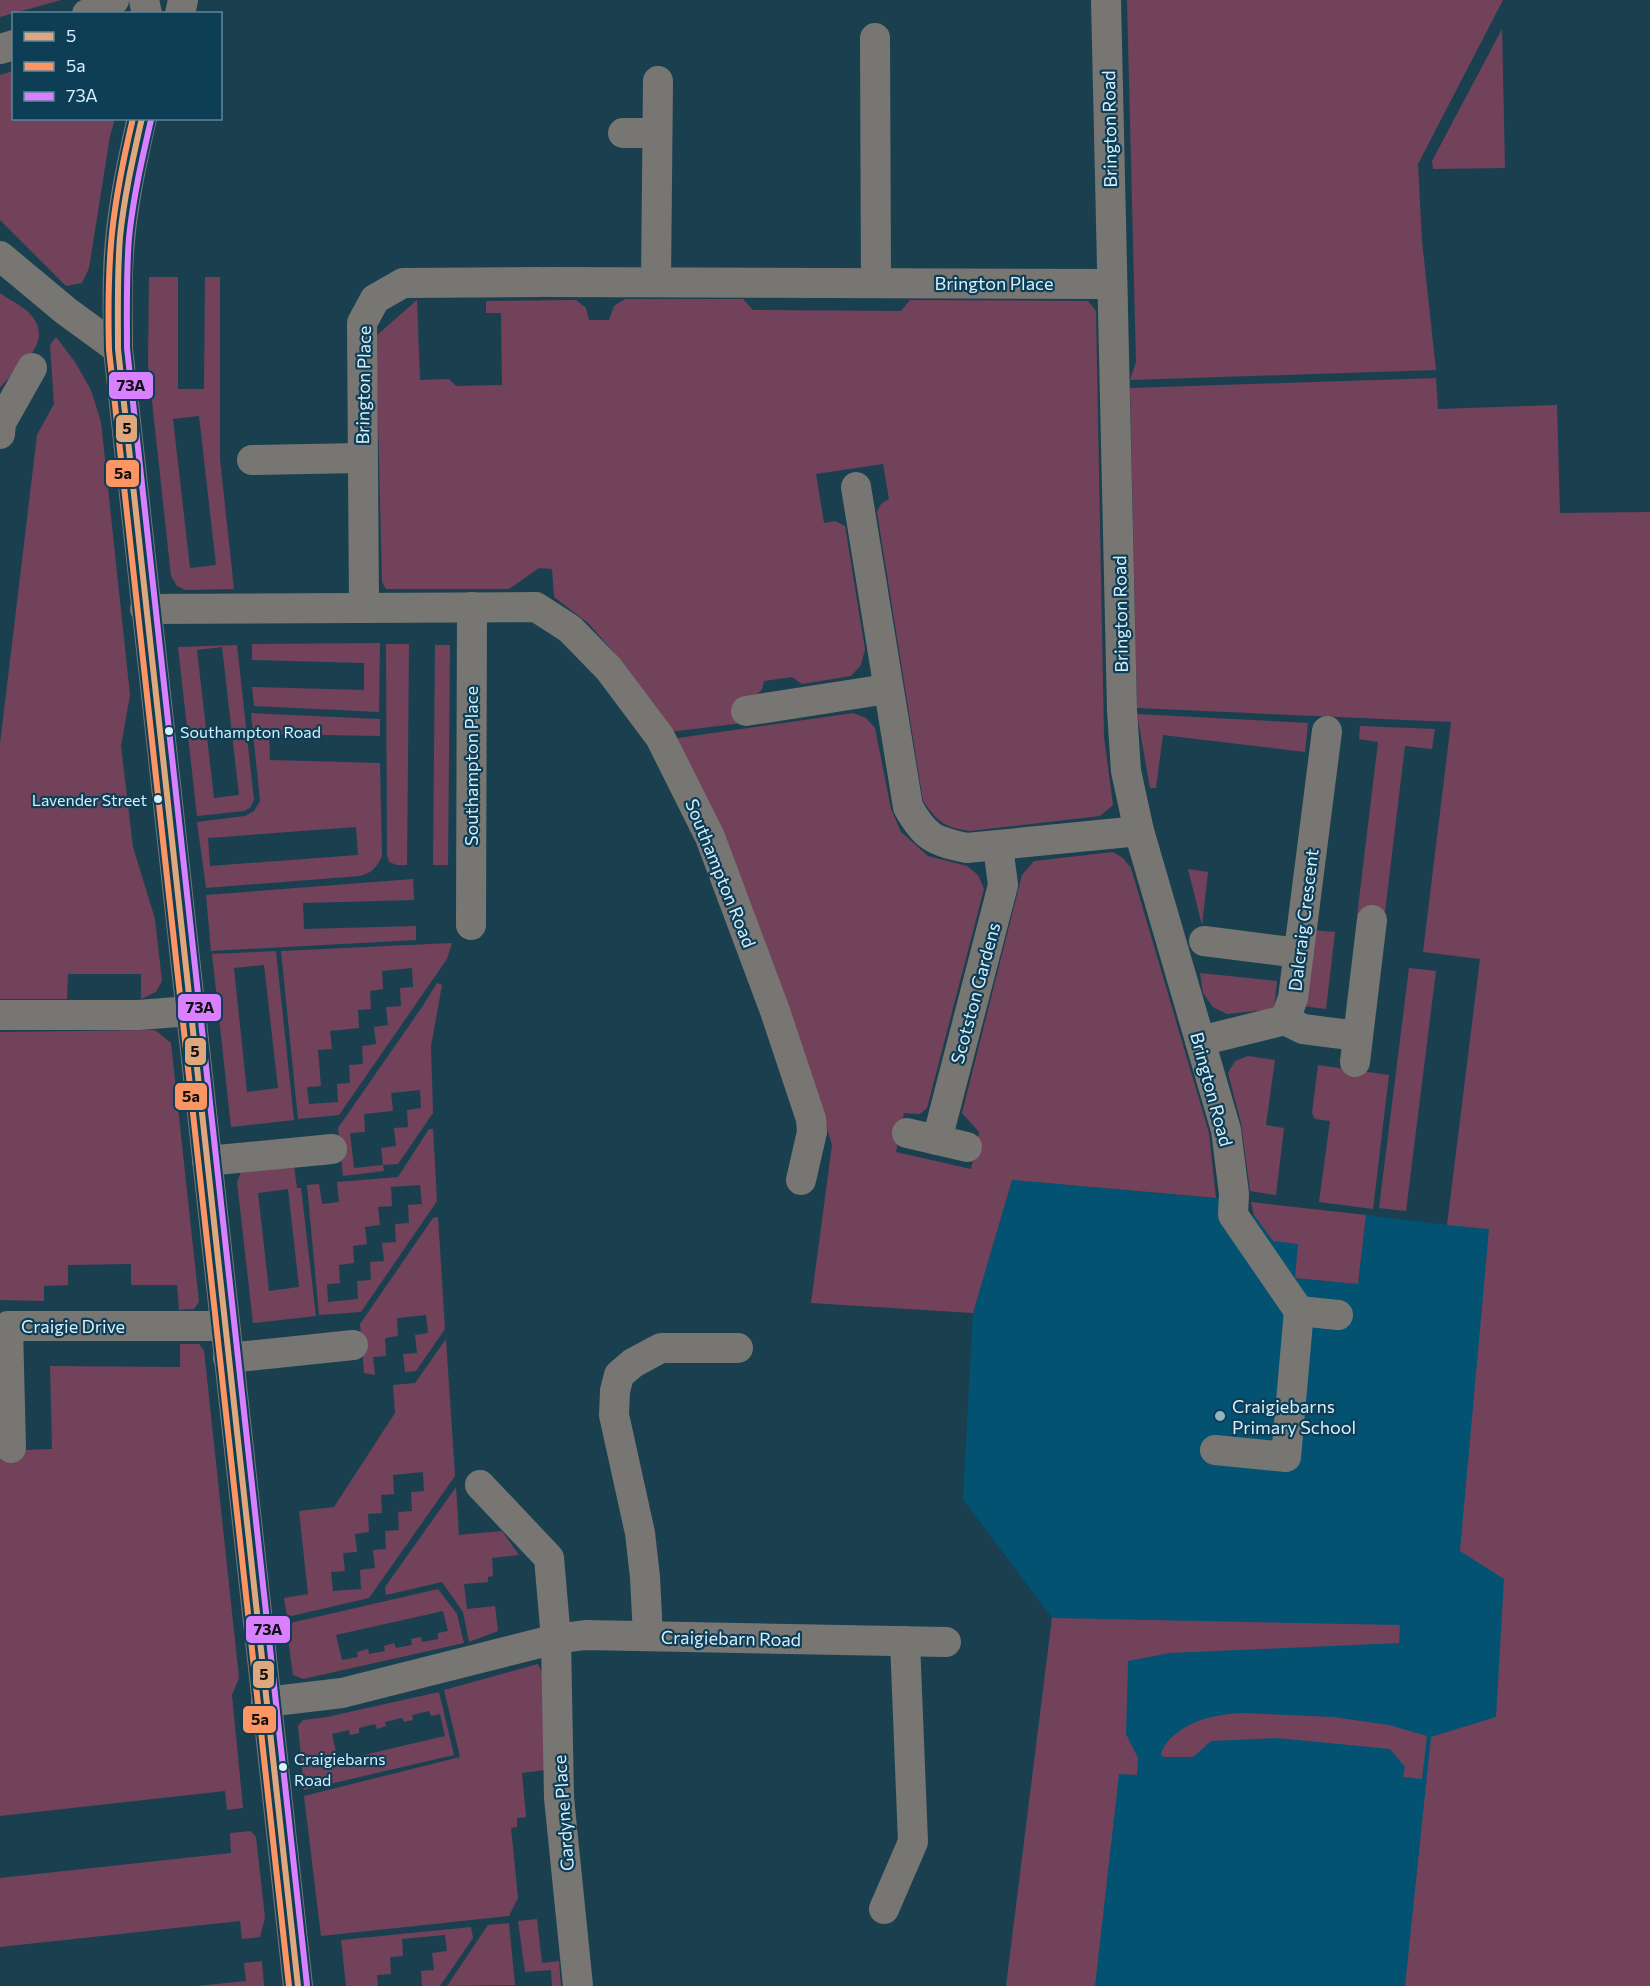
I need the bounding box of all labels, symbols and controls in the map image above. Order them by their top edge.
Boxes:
legend [12,12,222,120]
text: 5 [66,24,76,46]
text: 5a [66,54,86,76]
street label: Brington Road [1097,70,1121,188]
text: 73A [66,84,98,106]
street label: Brington Place [935,272,1053,294]
street label: Brington Place [351,325,375,445]
line badge: 73A [108,371,154,400]
text: 73A [116,375,146,394]
line badge: 5 [115,414,138,443]
text: 5 [122,418,132,437]
line badge: 5a [105,459,140,488]
text: 5a [114,463,132,482]
street label: Brington Road [1108,555,1132,673]
street label: Southampton Place [460,686,482,846]
place label: Southampton Road [180,722,321,741]
marker: Southampton Road [163,725,175,737]
place label: Lavender Street [32,790,147,809]
marker: Lavender Street [152,793,164,805]
street label: Southampton Road [681,795,761,951]
street label: Dalcraig Crescent [1283,847,1323,993]
street label: Scotston Gardens [946,920,1004,1066]
line badge: 73A [177,993,222,1022]
text: 73A [185,997,215,1016]
street label: Brington Road [1186,1029,1238,1149]
line badge: 5 [184,1037,207,1066]
text: 5 [190,1041,200,1060]
line badge: 5a [174,1082,208,1111]
text: 5a [182,1086,200,1105]
street label: Craigie Drive [21,1315,125,1337]
place label: Craigiebarns Primary School [1232,1395,1356,1438]
marker: Craigiebarns Primary School [1213,1409,1227,1423]
line badge: 73A [245,1615,291,1644]
text: 73A [253,1619,283,1638]
street label: Craigiebarn Road [661,1626,801,1650]
line badge: 5 [252,1660,275,1689]
text: 5 [259,1664,269,1683]
line badge: 5a [242,1705,277,1734]
text: 5a [251,1709,269,1728]
place label: Craigiebarns Road [294,1749,386,1789]
street label: Gardyne Place [548,1754,578,1872]
marker: Craigiebarns Road [277,1761,289,1773]

